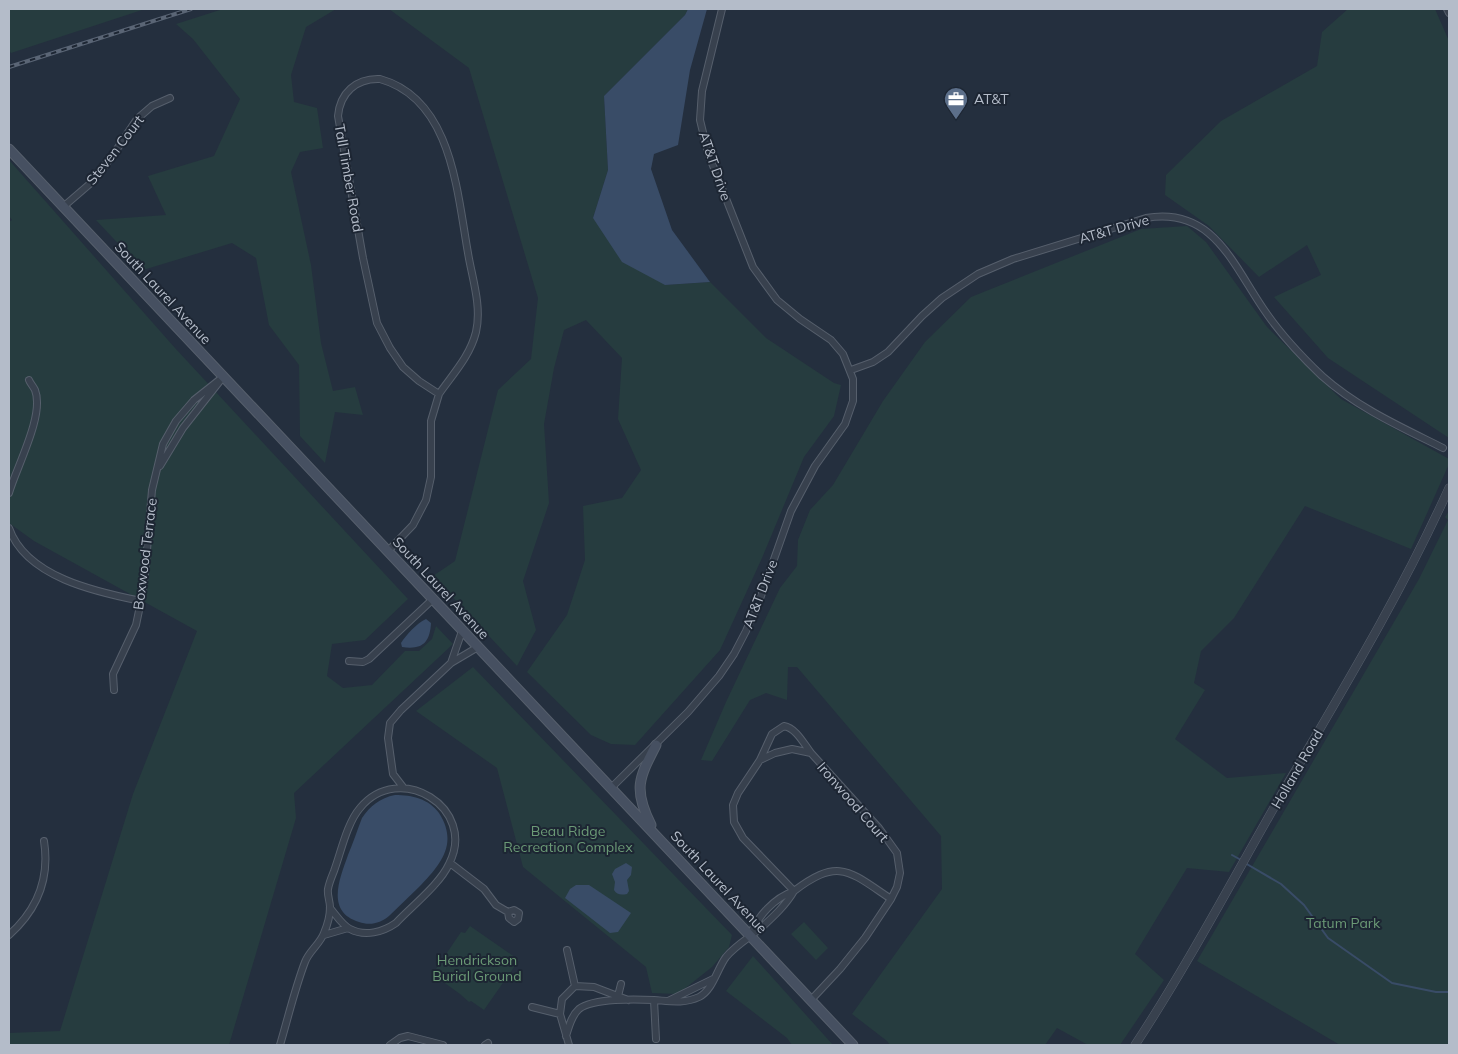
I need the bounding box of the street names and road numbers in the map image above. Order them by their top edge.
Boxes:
street label: Steven Court [82,112,148,188]
street label: Tall Timber Road [331,123,367,233]
street label: AT&T Drive [695,129,735,203]
street label: AT&T Drive [1077,210,1151,248]
street label: South Laurel Avenue [111,238,215,348]
street label: Boxwood Terrace [129,497,161,611]
street label: South Laurel Avenue [389,533,493,643]
street label: AT&T Drive [739,557,781,631]
street label: Holland Road [1267,726,1327,812]
street label: Ironwood Court [813,758,893,846]
street label: South Laurel Avenue [667,827,771,937]

